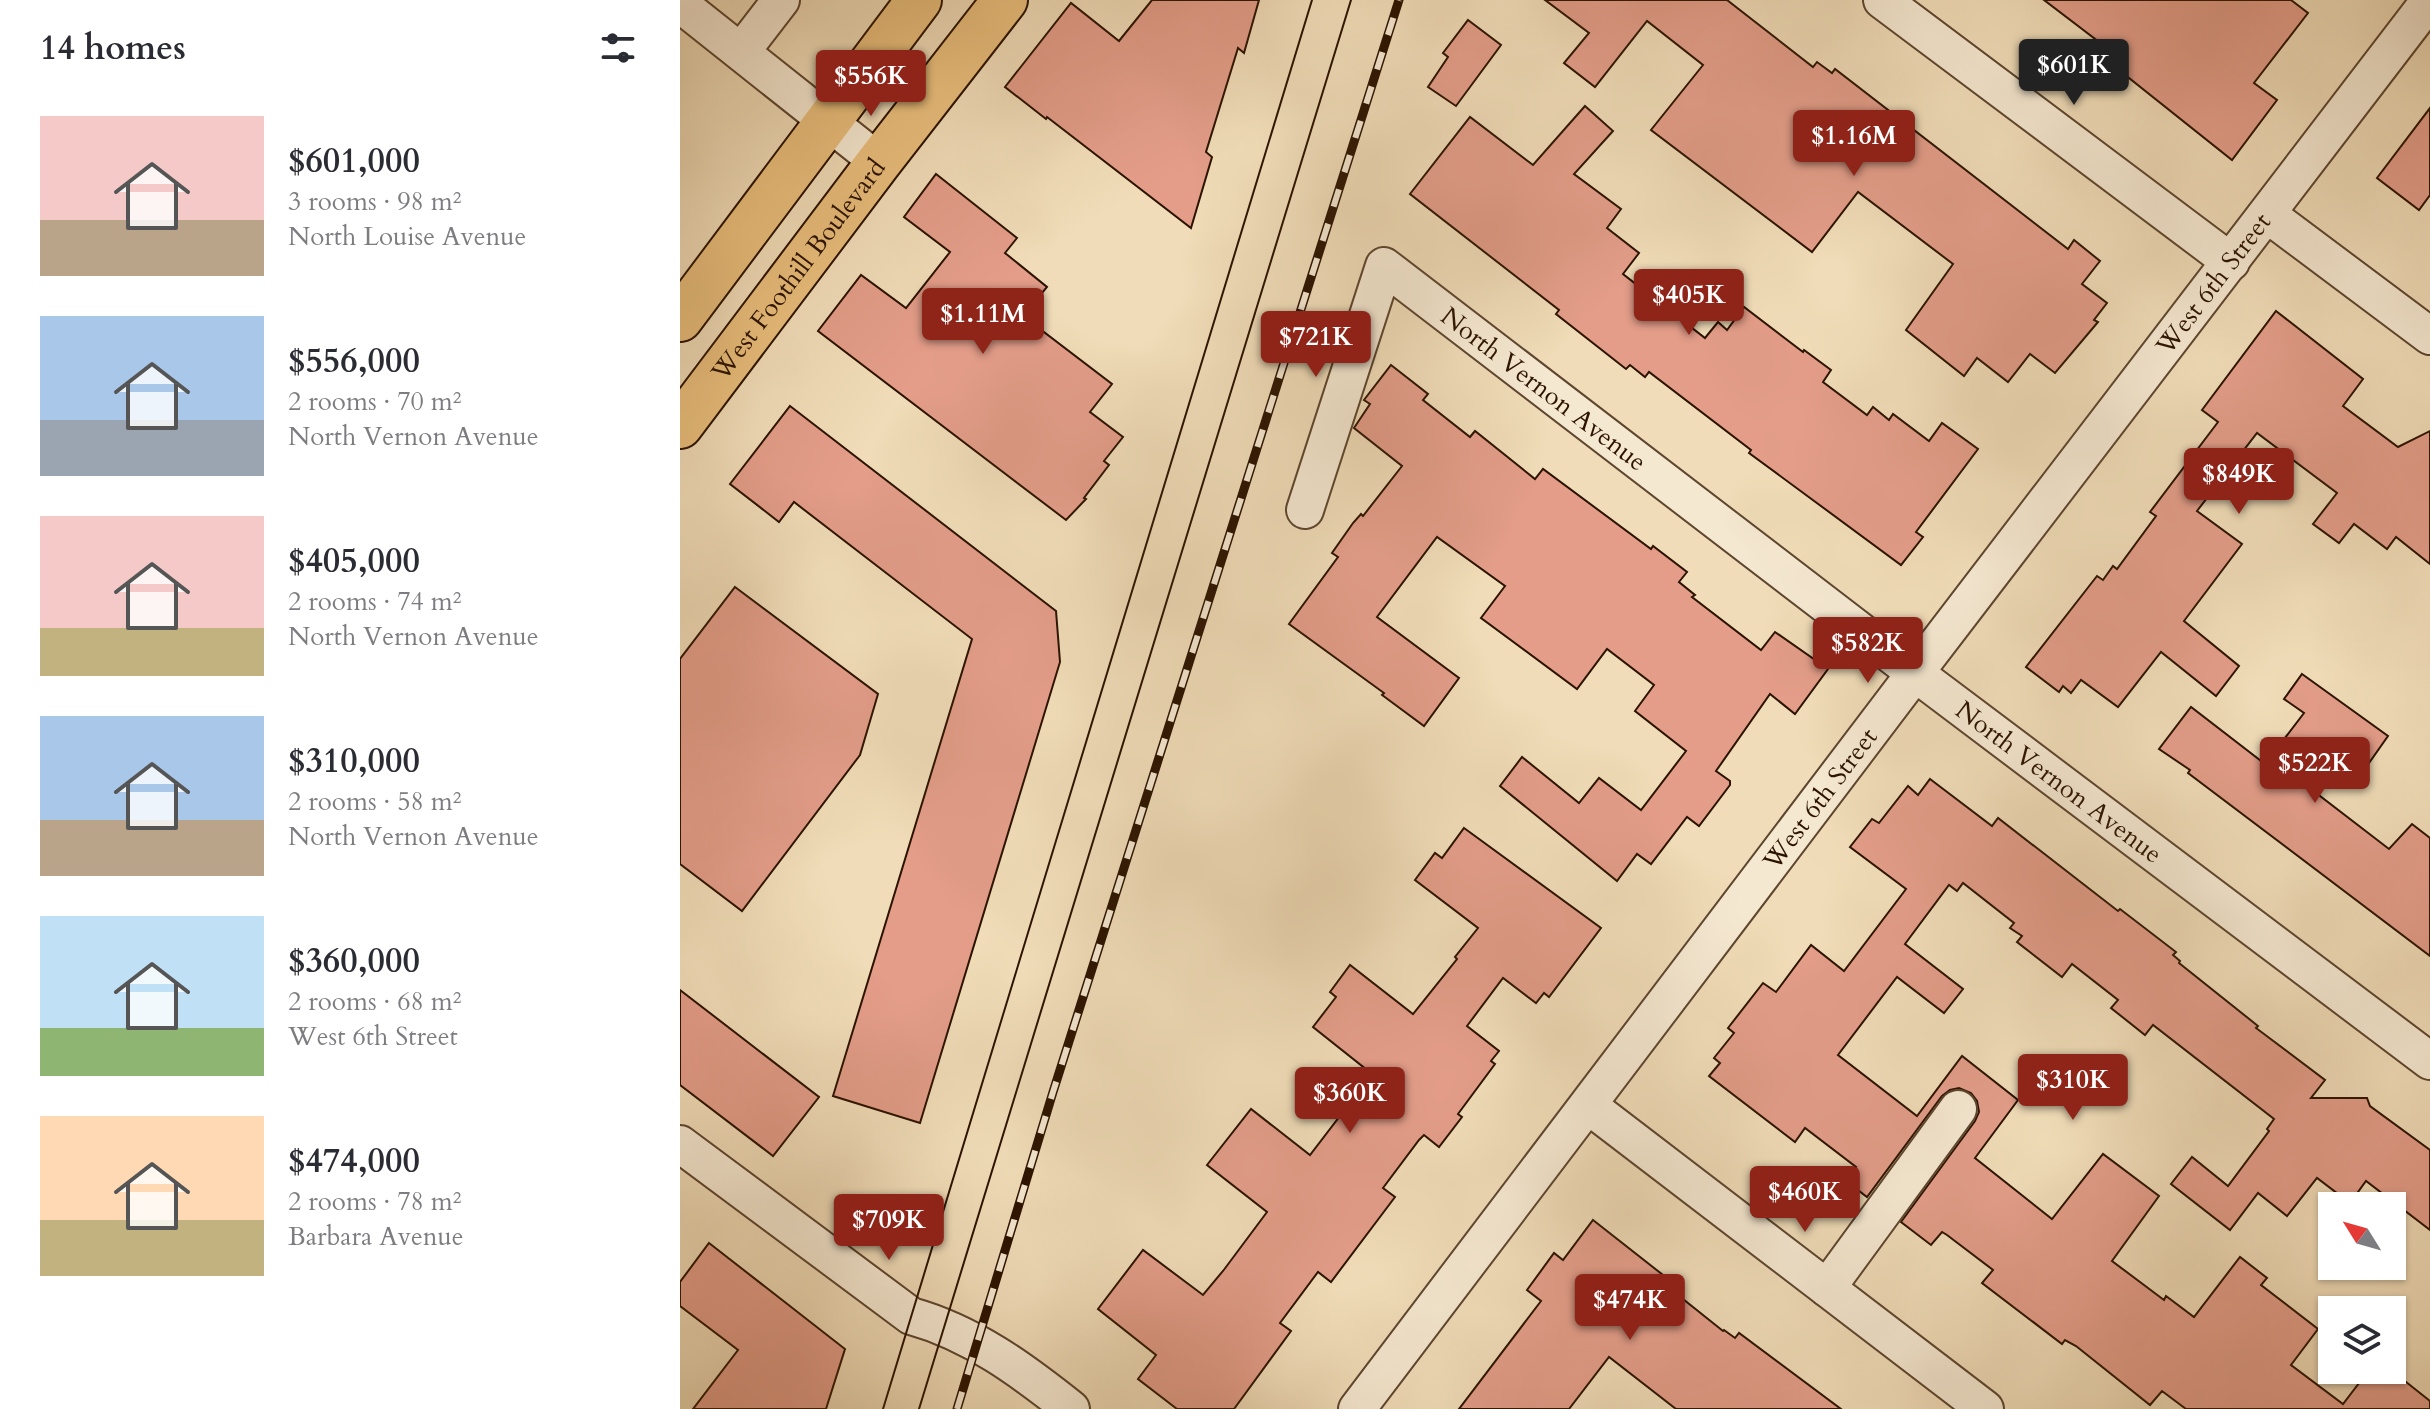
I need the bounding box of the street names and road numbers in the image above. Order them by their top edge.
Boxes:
street label: West Foothill Boulevard [703,151,894,389]
street label: West 6th Street [2147,206,2279,363]
street label: North Vernon Avenue [1434,299,1654,479]
street label: North Vernon Avenue [1948,693,2169,871]
street label: West 6th Street [1754,721,1885,878]

